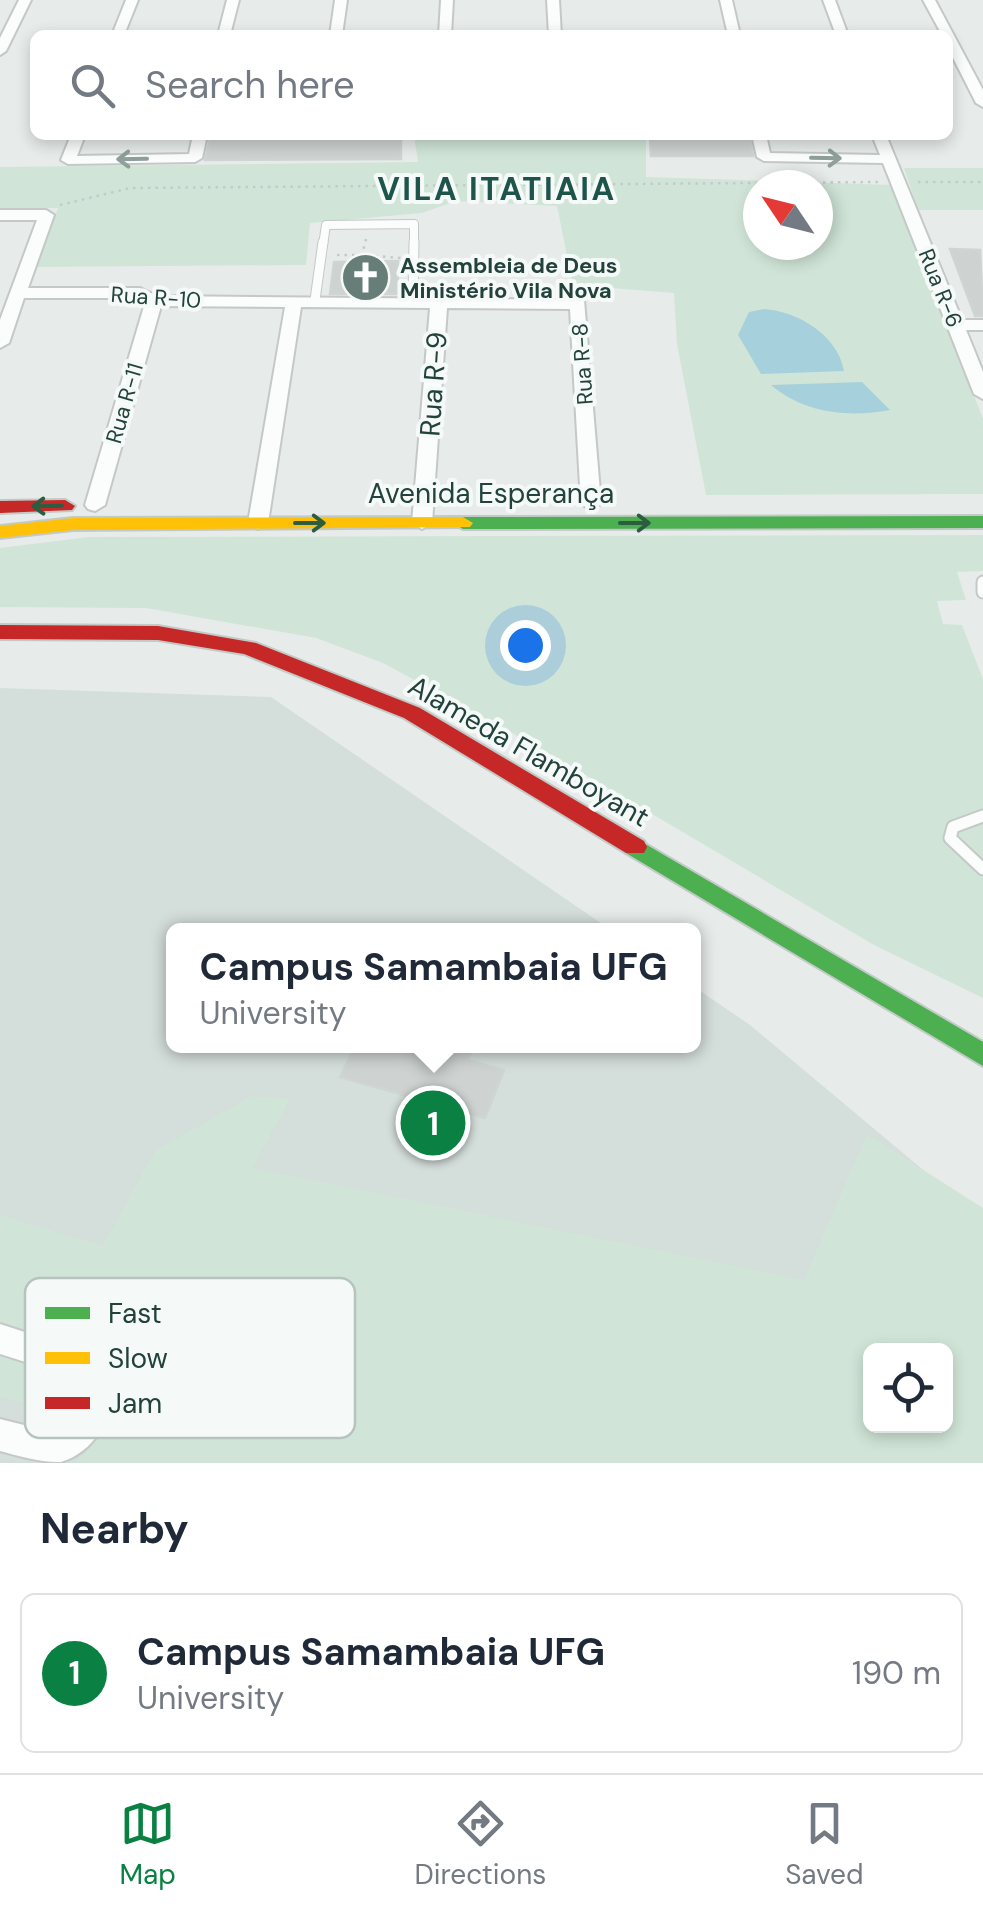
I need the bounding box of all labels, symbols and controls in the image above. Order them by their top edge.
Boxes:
search box [30,30,953,140]
icon: search [65,58,120,113]
text: Search here [145,60,355,110]
one-way arrow [810,148,842,168]
one-way arrow [116,150,148,168]
district label: VILA ITATIAIA [377,168,617,210]
north arrow [743,170,833,260]
street label: Rua R-6 [912,245,969,332]
place label: Assembleia de Deus Ministério Vila Nova [400,251,617,305]
church icon: Assembleia de Deus Ministério Vila Nova [339,252,391,304]
street label: Rua R-10 [110,280,202,315]
street label: Rua R-8 [565,322,600,406]
street label: Rua R-9 [411,331,456,438]
street label: Rua R-11 [99,360,150,447]
street label: Avenida Esperança [368,475,614,512]
one-way arrow [32,496,64,516]
one-way arrow [294,514,326,532]
one-way arrow [618,514,651,532]
your location [500,620,551,671]
street label: Alameda Flamboyant [401,667,656,836]
popup [166,923,701,1053]
text: Campus Samambaia UFG [199,942,668,992]
text: University [199,992,347,1034]
pin: 1 [400,1086,466,1160]
legend [25,1278,355,1438]
text: Fast [108,1295,162,1332]
text: Slow [108,1340,168,1377]
map controls [863,1343,953,1433]
button: locate [863,1343,953,1433]
text: Jam [108,1385,162,1422]
text: Nearby [40,1501,189,1556]
text: Campus Samambaia UFG [137,1627,605,1677]
text: 1 [69,1652,80,1694]
text: 190 m [852,1652,941,1694]
text: University [137,1677,284,1719]
tab: Map [119,1796,176,1893]
tab: Directions [415,1796,546,1893]
tab: Saved [785,1796,864,1893]

